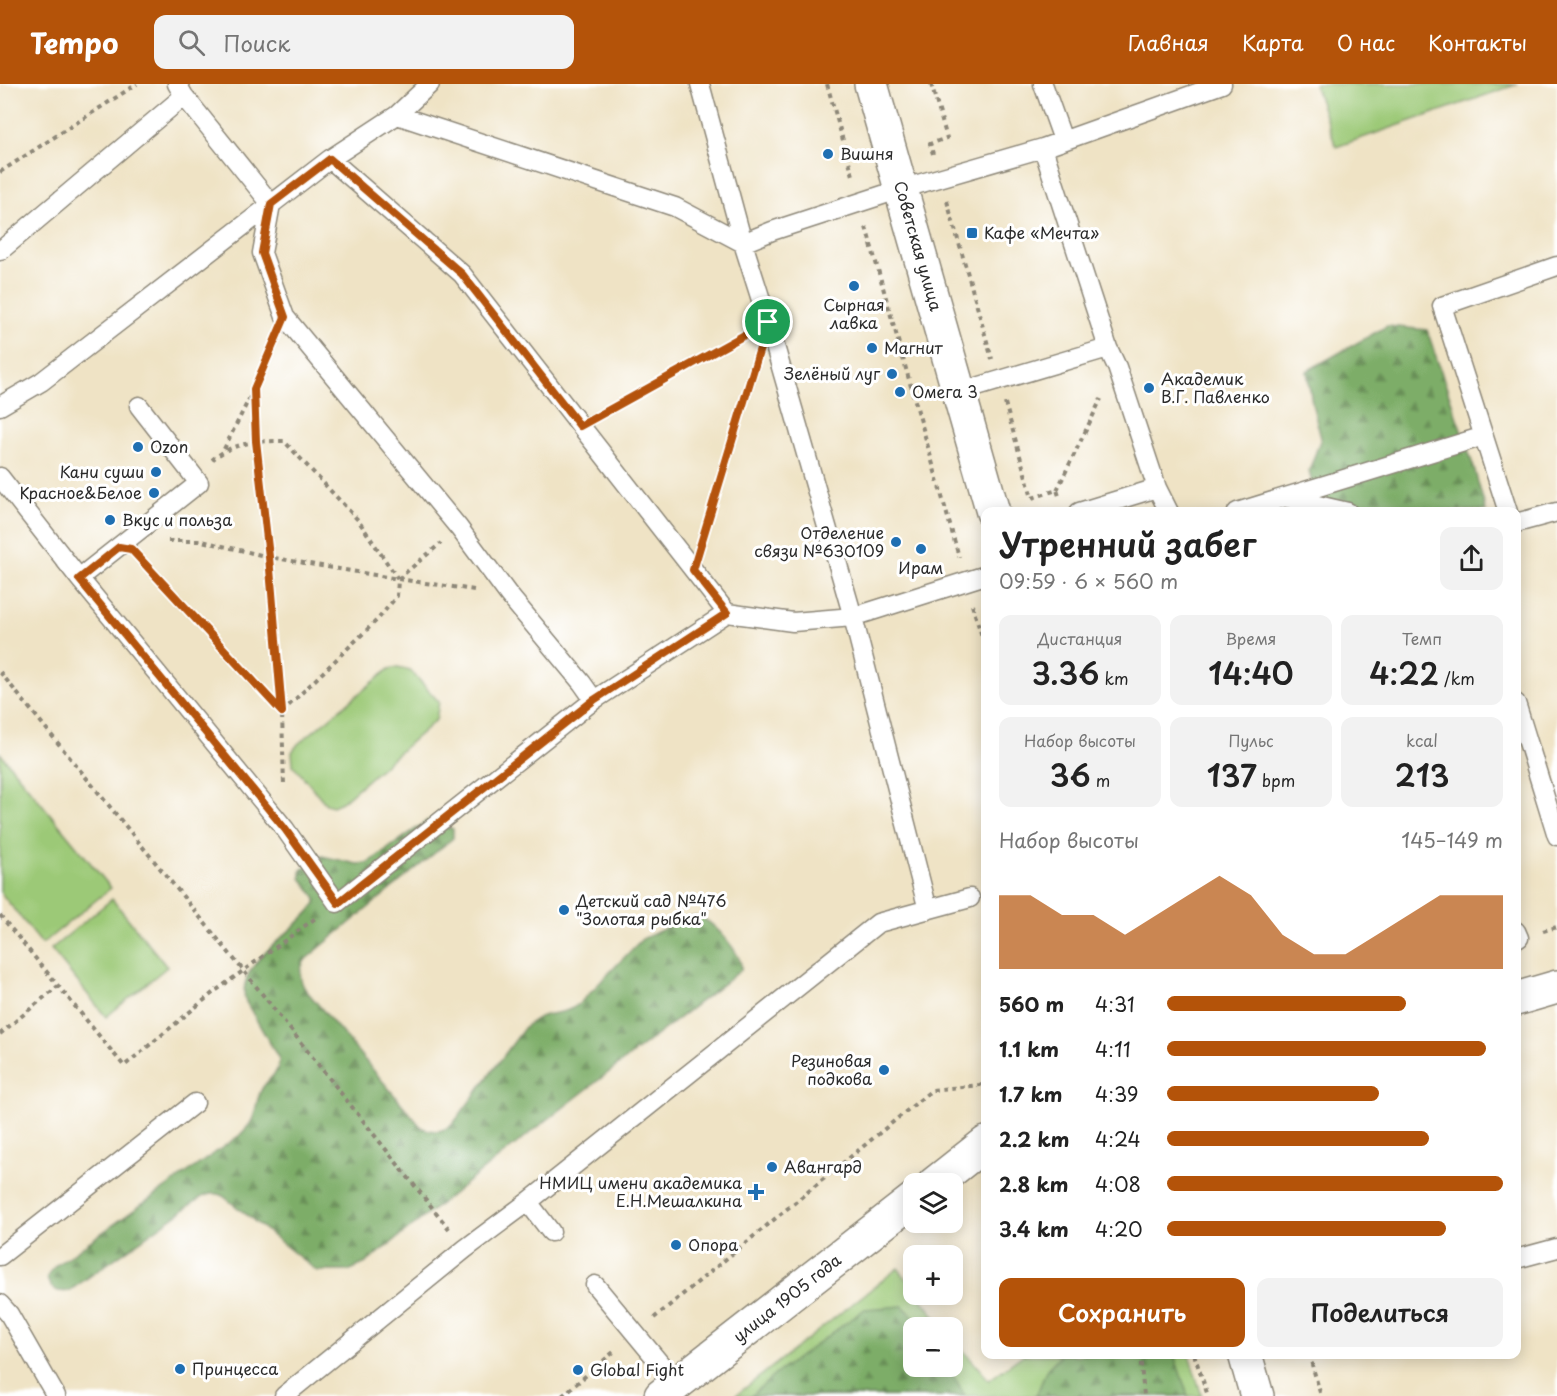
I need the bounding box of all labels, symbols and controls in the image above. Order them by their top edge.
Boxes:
search box [154,15,574,69]
text: Tempo [30,21,118,64]
icon: search [175,26,208,59]
text: Поиск [223,26,290,59]
text: Главная [1128,26,1209,58]
text: Карта [1242,26,1304,58]
text: О нас [1337,26,1395,58]
text: Контакты [1428,26,1527,58]
place label: Вишня [840,141,894,165]
marker: Вишня [821,147,835,161]
street label: Советская улица [889,178,949,314]
place label: Кафе «Мечта» [984,220,1099,244]
marker: Кафе «Мечта» [965,226,979,240]
marker: Сырная лавка [847,279,861,293]
place label: Сырная лавка [823,292,885,334]
pin [742,296,793,347]
icon: arrive [751,305,784,338]
place label: Магнит [884,335,944,359]
marker: Магнит [865,341,879,355]
place label: Зелёный луг [784,361,881,385]
place label: Академик В.Г. Павленко [1161,366,1270,408]
marker: Зелёный луг [885,367,899,381]
place label: Омега 3 [912,379,978,403]
marker: Академик В.Г. Павленко [1142,381,1156,395]
marker: Омега 3 [893,385,907,399]
place label: Ozon [150,434,188,458]
marker: Ozon [131,440,145,454]
place label: Кани суши [59,459,144,483]
marker: Кани суши [149,465,163,479]
place label: Красное&Белое [20,480,142,504]
marker: Красное&Белое [147,486,161,500]
place label: Вкус и польза [122,507,232,531]
marker: Вкус и польза [103,513,117,527]
text: Утренний забег [999,518,1256,568]
place label: Отделение связи №630109 [754,520,884,562]
button: share [1440,527,1503,590]
marker: Отделение связи №630109 [889,535,903,549]
marker: Ирам [914,542,928,556]
place label: Ирам [898,555,944,579]
text: 09:59 · 6 × 560 m [999,566,1178,596]
text: Дистанция [1038,626,1122,650]
text: Время [1225,626,1277,650]
text: Темп [1402,626,1442,650]
text: 3.36 [1031,650,1099,695]
text: 14:40 [1208,650,1294,695]
text: 4:22 [1369,650,1439,695]
text: km [1099,666,1129,690]
text: /km [1439,666,1475,690]
text: Набор высоты [1024,728,1136,752]
text: Пульс [1228,728,1274,752]
text: kcal [1406,728,1438,752]
text: 36 [1050,752,1091,797]
text: 137 [1207,752,1257,797]
text: 213 [1395,752,1449,797]
text: m [1091,768,1110,792]
text: bpm [1257,768,1295,792]
text: Набор высоты [999,825,1139,855]
text: 145–149 m [1401,825,1503,855]
place label: Детский сад №476 "Золотая рыбка" [575,888,726,930]
marker: Детский сад №476 "Золотая рыбка" [557,903,571,917]
text: 560 m [999,989,1064,1019]
text: 4:31 [1095,989,1135,1019]
text: 1.1 km [999,1034,1059,1064]
text: 4:11 [1095,1034,1131,1064]
place label: Резиновая подкова [791,1048,872,1090]
marker: Резиновая подкова [877,1063,891,1077]
text: 1.7 km [999,1079,1062,1109]
text: 4:39 [1095,1079,1138,1109]
text: 2.2 km [999,1124,1069,1154]
text: 4:24 [1095,1124,1141,1154]
place label: Авангард [784,1154,862,1178]
marker: Авангард [765,1160,779,1174]
text: 2.8 km [999,1169,1068,1199]
text: 4:08 [1095,1169,1141,1199]
place label: НМИЦ имени академика Е.Н.Мешалкина [539,1170,742,1212]
map controls [903,1173,963,1377]
button: layers [903,1173,963,1233]
marker: НМИЦ имени академика Е.Н.Мешалкина [747,1183,765,1201]
text: 3.4 km [999,1214,1069,1244]
text: 4:20 [1095,1214,1143,1244]
place label: Опора [688,1232,738,1256]
marker: Опора [669,1238,683,1252]
button: + [903,1245,963,1305]
street label: улица 1905 года [727,1247,846,1347]
button: Сохранить [999,1278,1245,1347]
button: Поделиться [1257,1278,1503,1347]
button: − [903,1317,963,1377]
place label: Принцесса [192,1356,278,1380]
place label: Global Fight [590,1357,685,1381]
marker: Принцесса [173,1362,187,1376]
marker: Global Fight [571,1363,585,1377]

